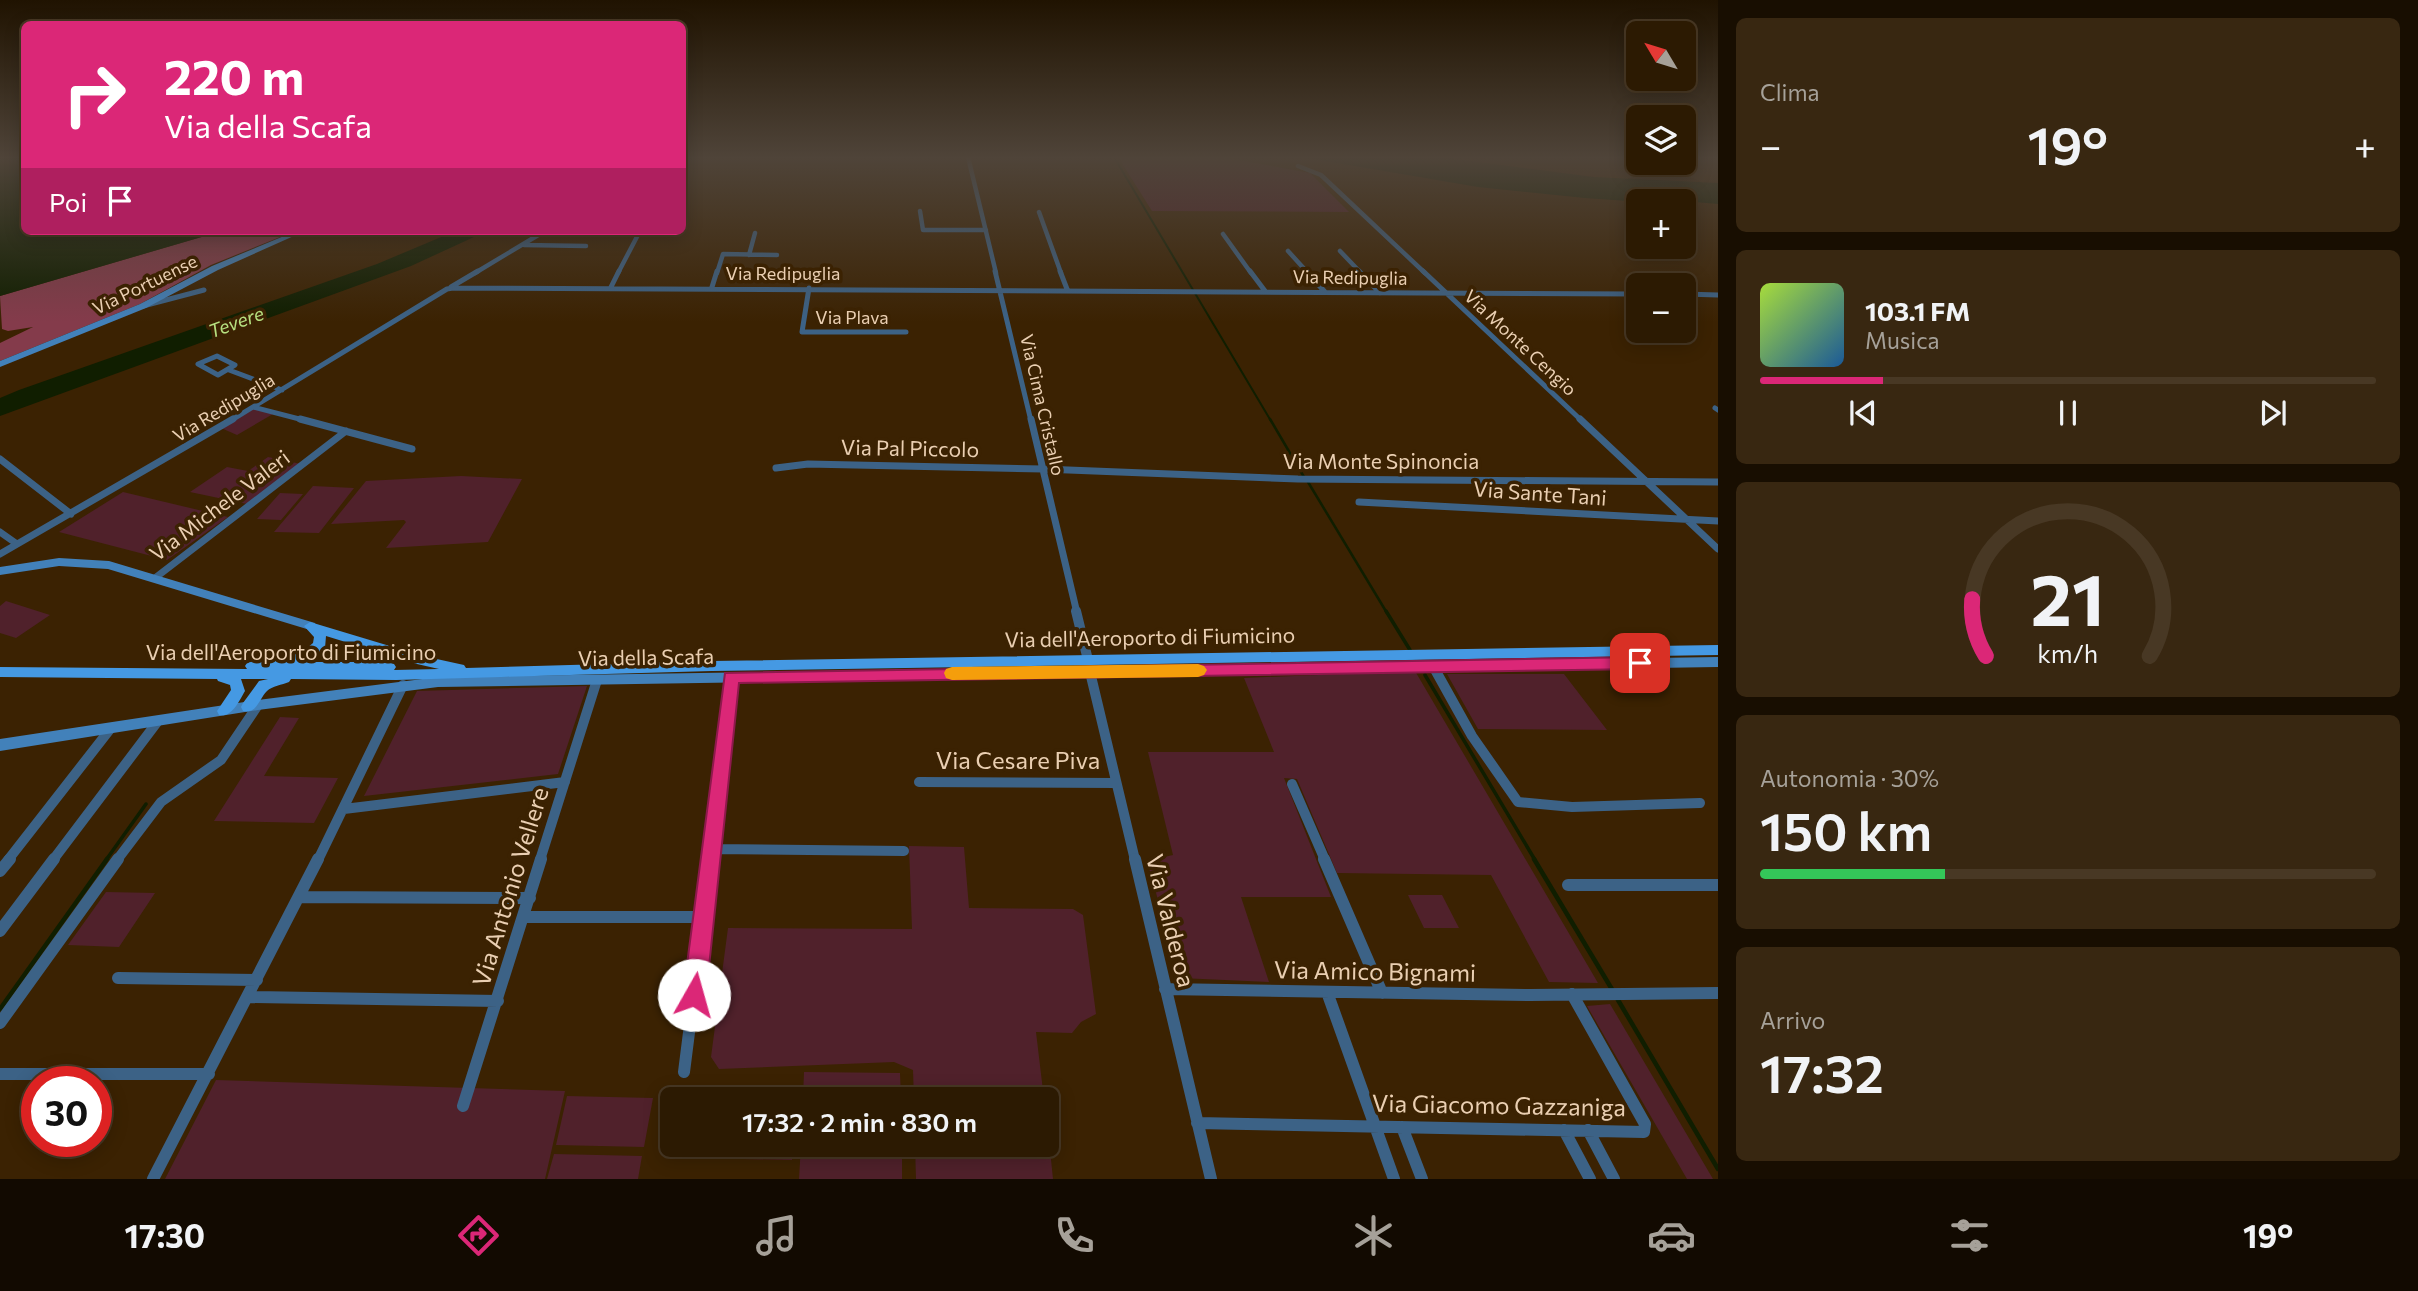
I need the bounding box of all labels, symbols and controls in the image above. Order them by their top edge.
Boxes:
north arrow [1626,21,1696,91]
map controls [1626,21,1696,343]
text: 220 m [164,45,304,105]
icon: right [49,49,140,140]
text: Clima [1760,78,1820,106]
text: Via della Scafa [164,105,372,145]
button: layers [1626,105,1696,175]
text: 19° [2027,112,2108,176]
text: − [1760,121,1782,168]
text: + [2354,121,2376,168]
icon: arrive [101,182,139,220]
text: Poi [49,186,87,217]
button: + [1626,189,1696,259]
street label: Via Portuense [89,249,200,319]
street label: Via Redipuglia [726,262,840,284]
street label: Via Redipuglia [1292,265,1408,289]
button: − [1626,273,1696,343]
street label: Via Monte Cengio [1460,285,1581,400]
text: 103.1 FM [1865,295,1970,326]
water label: Tevere [205,301,267,342]
street label: Via Plava [815,306,889,328]
text: Musica [1865,326,1940,354]
street label: Via Cima Cristallo [1016,332,1070,478]
street label: Via Redipuglia [169,368,278,446]
icon: previous [1844,394,1882,432]
icon: pause [2049,394,2087,432]
icon: next [2254,394,2292,432]
street label: Via Pal Piccolo [841,434,979,461]
street label: Via Michele Valeri [144,444,294,566]
street label: Via Monte Spinoncia [1283,448,1479,473]
street label: Via Sante Tani [1473,475,1608,510]
text: 21 [2031,552,2105,641]
street label: Via dell'Aeroporto di Fiumicino [1004,621,1295,652]
pin [1610,633,1670,693]
text: km/h [2038,637,2098,667]
street label: Via dell'Aeroporto di Fiumicino [146,639,436,664]
street label: Via della Scafa [578,643,714,670]
icon: arrive [1621,644,1659,682]
street label: Via Cesare Piva [936,745,1100,774]
text: Autonomia · 30% [1760,764,1939,792]
street label: Via Antonio Vellere [465,783,554,990]
text: 150 km [1760,798,1932,862]
street label: Via Valderoa [1141,851,1202,990]
street label: Via Amico Bignami [1274,954,1476,987]
position arrow [657,958,731,1032]
text: Arrivo [1760,1006,1825,1034]
text: 17:32 [1760,1040,1884,1104]
speed limit sign: 30 [21,1066,112,1157]
street label: Via Giacomo Gazzaniga [1372,1088,1626,1121]
text: 17:32 · 2 min · 830 m [742,1106,977,1137]
icon: directions [454,1211,503,1260]
icon: music [752,1211,801,1260]
icon: phone [1050,1211,1099,1260]
icon: climate [1349,1211,1398,1260]
icon: car [1647,1211,1696,1260]
icon: filters [1945,1211,1994,1260]
text: 17:30 [125,1215,205,1255]
text: 19° [2243,1215,2293,1255]

